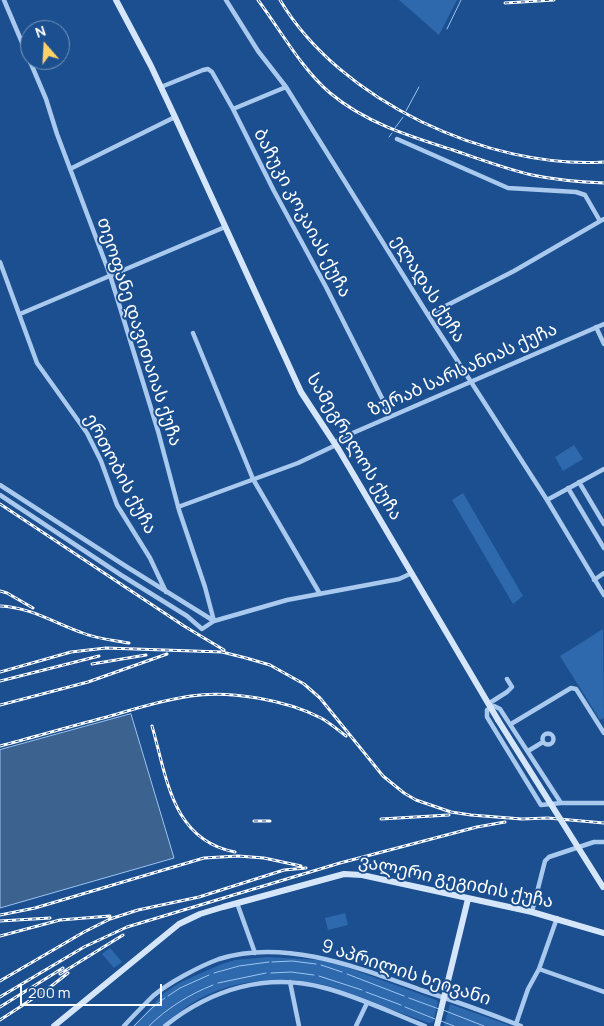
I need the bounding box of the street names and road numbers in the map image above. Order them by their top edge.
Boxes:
street label: ბაჩუკი კოკაიას ქუჩა [248,125,356,301]
street label: თეოფანე დავითაიას ქუჩა [92,215,186,449]
street label: ელადას ქუჩა [386,231,470,347]
street label: ზურაბ სარსანიას ქუჩა [365,319,561,421]
street label: სამეგრელოს ქუჩა [302,370,406,524]
street label: ერთობის ქუჩა [79,410,161,538]
street label: ვალერი გეგიძის ქუჩა [357,851,555,913]
street label: 9 აპრილის ხეივანი [319,935,493,1011]

